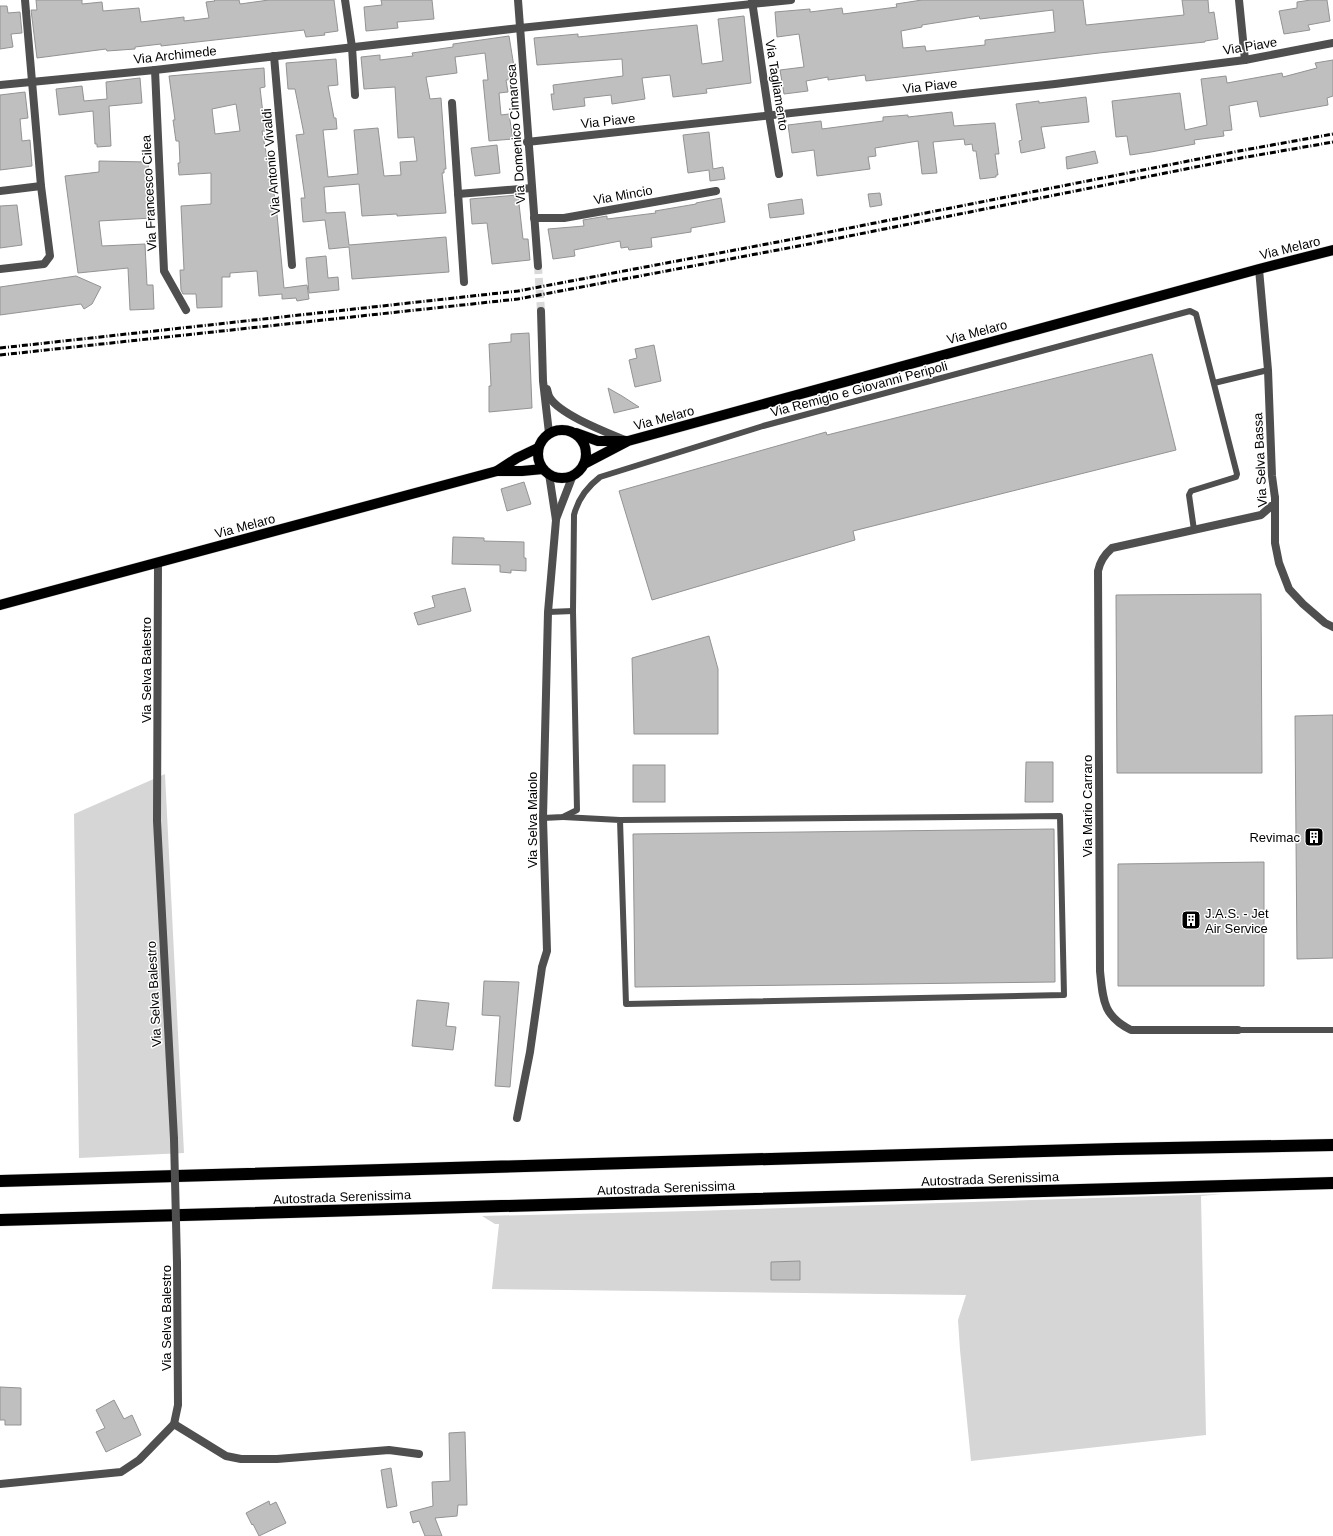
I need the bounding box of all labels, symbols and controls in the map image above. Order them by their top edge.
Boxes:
street label: Via Piave [1222,34,1278,58]
street label: Via Tagliamento [762,38,792,132]
street label: Via Archimede [133,43,217,67]
street label: Via Domenico Cimarosa [504,63,528,204]
street label: Via Piave [902,76,958,96]
street label: Via Antonio Vivaldi [259,108,283,216]
street label: Via Piave [580,111,636,131]
street label: Via Francesco Cilea [138,134,160,251]
street label: Via Mincio [592,182,654,208]
street label: Via Melaro [1258,233,1322,263]
street label: Via Melaro [945,317,1009,347]
street label: Via Remigio e Giovanni Peripoli [769,358,949,420]
street label: Via Melaro [632,403,696,433]
street label: Via Selva Bassa [1250,412,1270,508]
street label: Via Melaro [213,511,277,541]
street label: Via Selva Balestro [139,617,154,723]
street label: Via Mario Carraro [1080,755,1095,857]
street label: Via Selva Maiolo [525,772,540,868]
building icon: Revimac [1303,826,1325,848]
place label: Revimac [1249,830,1300,845]
place label: J.A.S. - Jet Air Service [1205,906,1269,936]
building icon: J.A.S. - Jet Air Service [1180,909,1202,931]
street label: Via Selva Balestro [144,941,164,1047]
street label: Autostrada Serenissima [921,1169,1060,1189]
street label: Autostrada Serenissima [597,1178,736,1198]
street label: Autostrada Serenissima [273,1187,412,1207]
street label: Via Selva Balestro [159,1265,174,1371]

